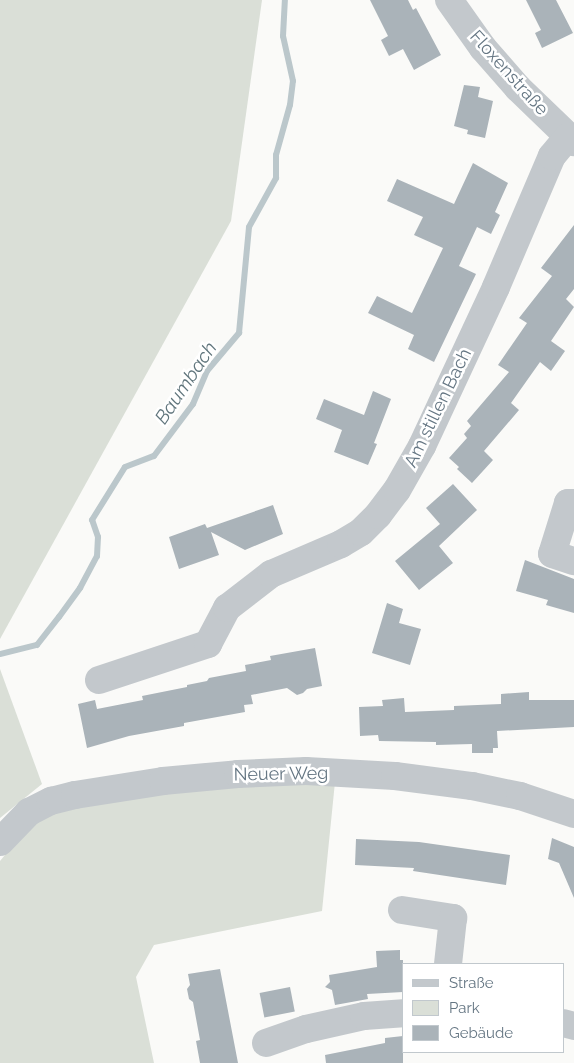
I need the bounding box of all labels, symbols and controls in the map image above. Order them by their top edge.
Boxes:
street label: Floxenstraße [465,26,553,120]
water label: Baumbach [150,338,222,428]
street label: Am stillen Bach [400,345,476,471]
street label: Neuer Weg [233,762,329,786]
legend [402,963,564,1053]
text: Straße [449,974,493,992]
text: Park [449,999,480,1017]
text: Gebäude [449,1024,513,1042]

